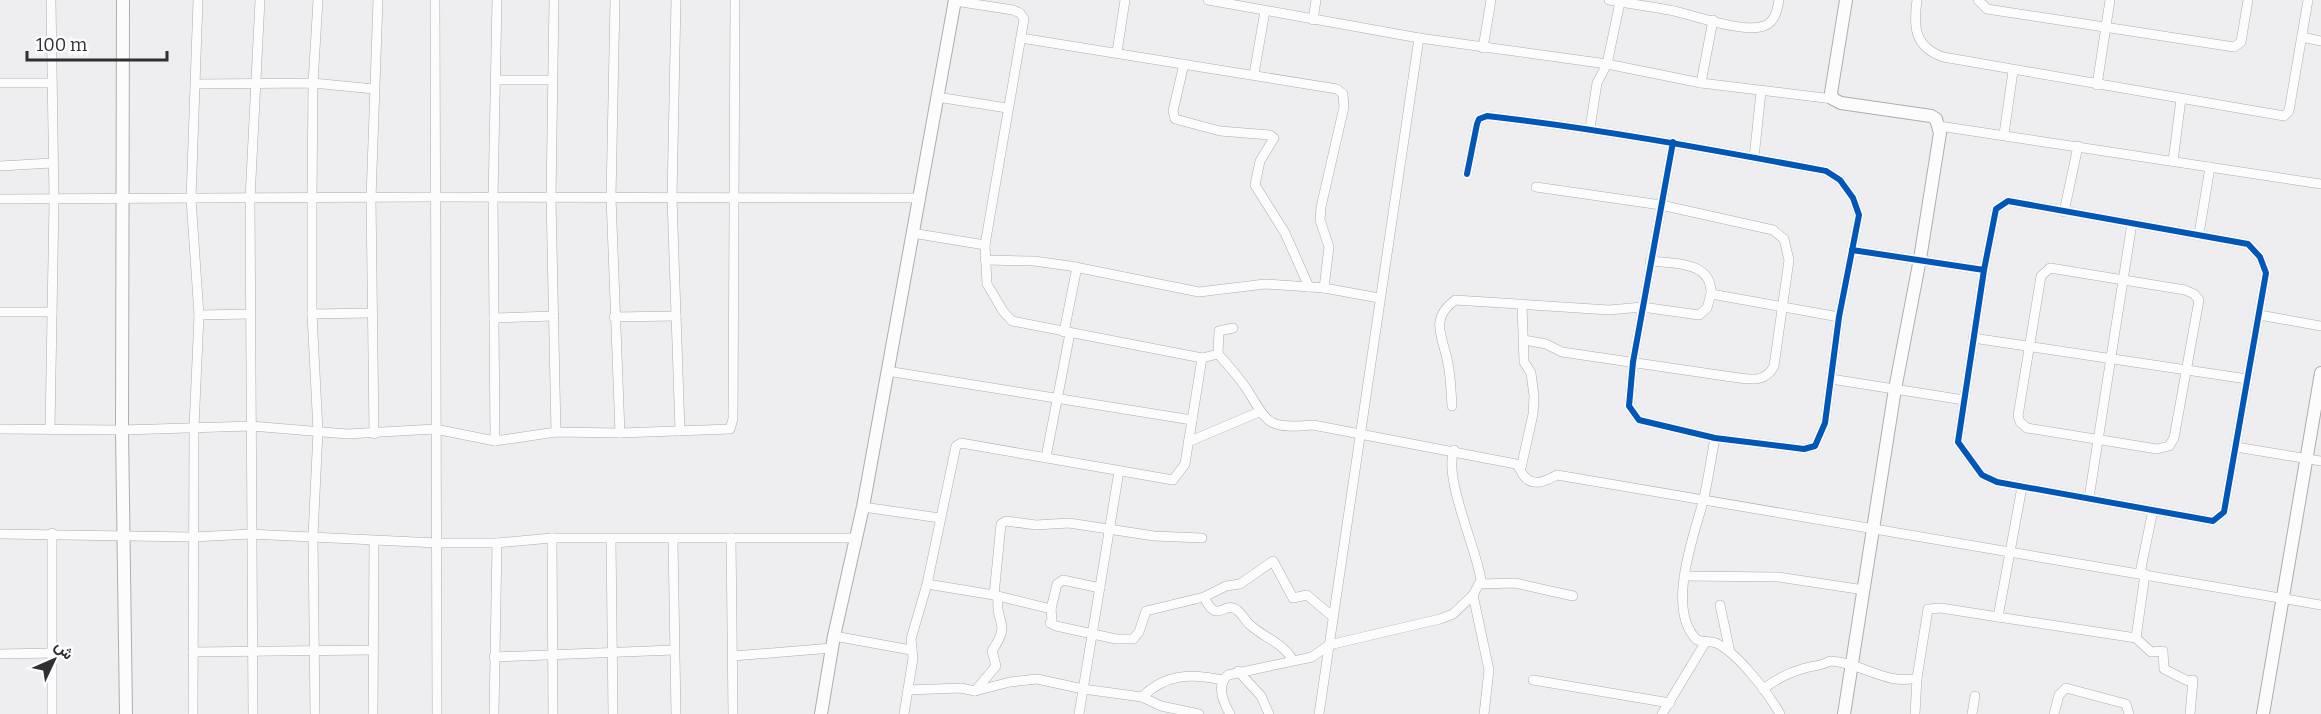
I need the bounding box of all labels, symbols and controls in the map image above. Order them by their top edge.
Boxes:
scale bar [27,24,166,62]
text: 100 m [36,34,87,56]
north arrow [24,630,84,690]
text: ش [51,636,78,663]

